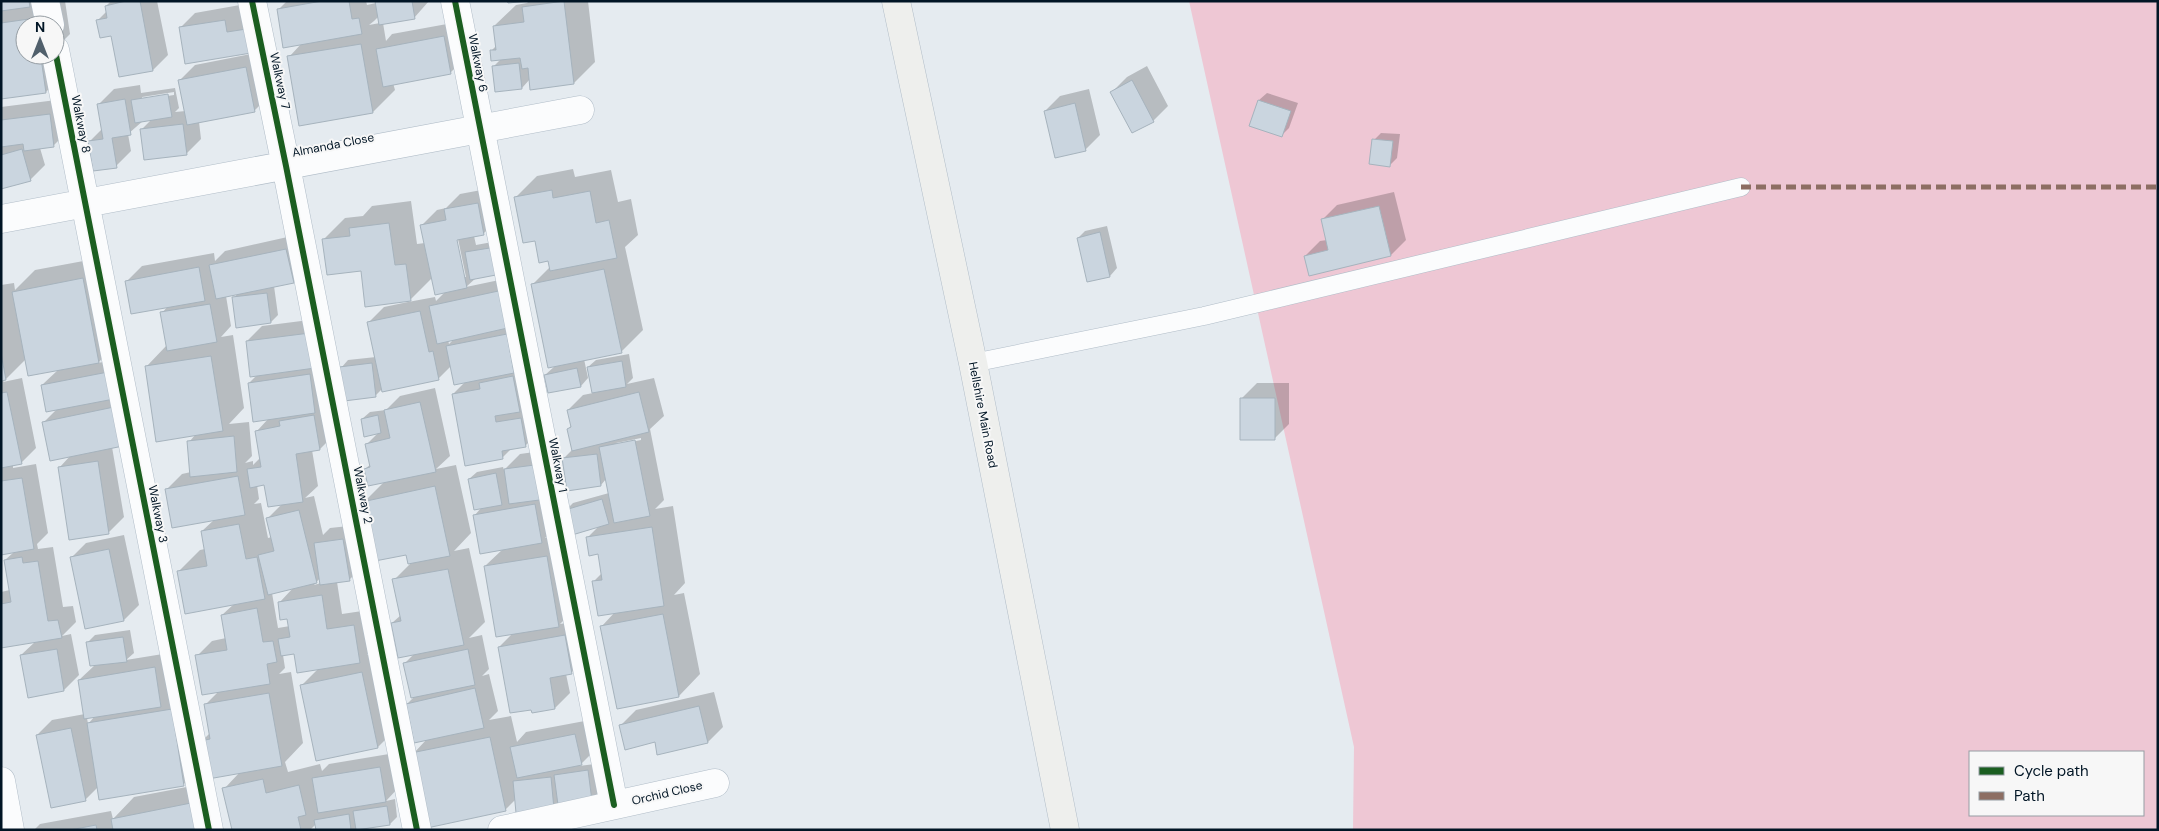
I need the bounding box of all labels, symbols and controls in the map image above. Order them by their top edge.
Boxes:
north arrow [15,15,65,65]
text: N [35,18,45,36]
street label: Walkway 6 [465,33,491,93]
street label: Walkway 7 [266,51,294,111]
street label: Walkway 8 [68,94,94,154]
street label: Almanda Close [291,129,376,161]
street label: Hellshire Main Road [965,361,1001,469]
street label: Walkway 1 [545,436,571,494]
street label: Walkway 2 [350,465,376,525]
street label: Walkway 3 [145,484,171,544]
legend [1969,751,2144,816]
text: Cycle path [2014,761,2089,781]
street label: Orchid Close [630,777,704,809]
text: Path [2014,786,2045,806]

